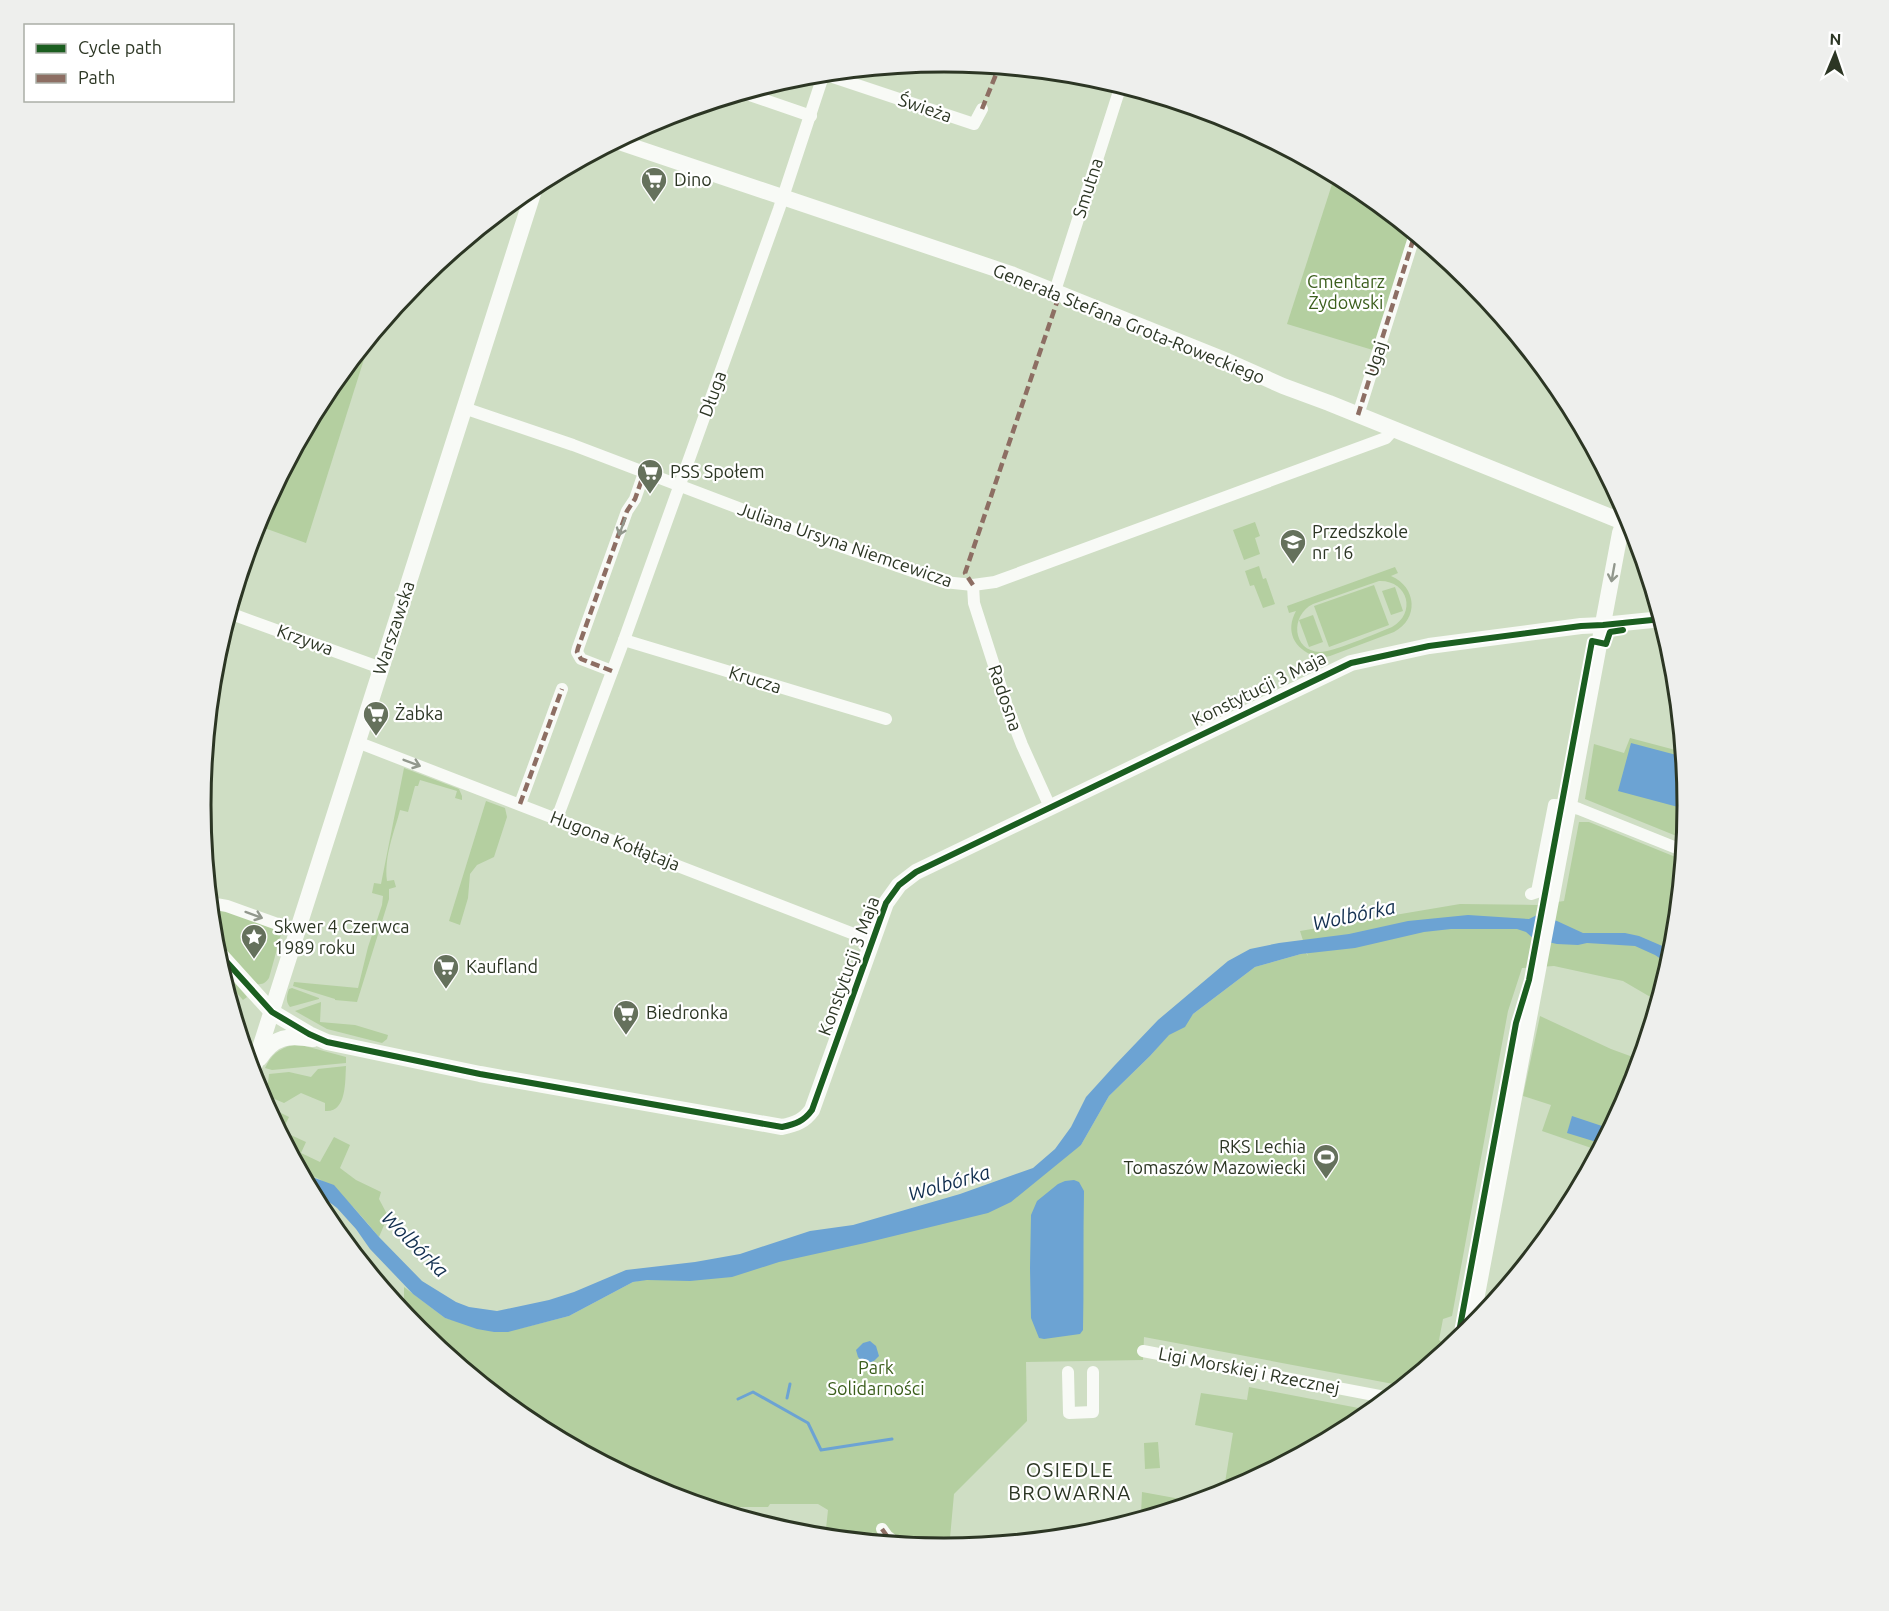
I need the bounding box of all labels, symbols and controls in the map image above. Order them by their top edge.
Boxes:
legend [24,24,234,102]
north arrow [1805,24,1865,84]
text: N [1829,30,1842,48]
text: Cycle path [78,37,162,57]
text: Path [78,67,115,87]
street label: Świeża [896,88,955,125]
street label: Smutna [1068,155,1106,220]
supermarket icon: Dino [639,165,669,203]
place label: Dino [674,169,712,189]
street label: Generała Stefana Grota-Roweckiego [990,259,1268,387]
park label: Cmentarz Żydowski [1307,271,1385,312]
street label: Ugaj [1360,338,1390,379]
street label: Długa [695,368,730,419]
supermarket icon: PSS Społem [635,457,665,495]
place label: PSS Społem [670,461,765,481]
street label: Juliana Ursyna Niemcewicza [735,498,955,590]
one-way arrow [615,517,626,536]
place label: Przedszkole nr 16 [1312,521,1408,562]
school or university icon: Przedszkole nr 16 [1278,527,1308,565]
one-way arrow [1607,563,1618,583]
street label: Warszawska [368,578,418,677]
street label: Krzywa [275,620,336,658]
street label: Konstytucji 3 Maja [1188,647,1329,729]
street label: Krucza [727,662,784,696]
street label: Radosna [985,662,1027,733]
supermarket icon: Żabka [361,699,391,737]
place label: Żabka [395,703,443,723]
one-way arrow [402,758,421,769]
street label: Hugona Kołłątaja [548,806,683,874]
street label: Konstytucji 3 Maja [814,893,883,1038]
water label: Wolbórka [1310,894,1398,934]
one-way arrow [244,911,263,922]
place label: Skwer 4 Czerwca 1989 roku [274,916,410,957]
place icon: Skwer 4 Czerwca 1989 roku [239,922,269,960]
supermarket icon: Kaufland [431,952,461,990]
place label: Kaufland [466,956,538,976]
supermarket icon: Biedronka [611,998,641,1036]
place label: Biedronka [646,1002,728,1022]
place label: RKS Lechia Tomaszów Mazowiecki [1123,1136,1306,1177]
sports icon: RKS Lechia Tomaszów Mazowiecki [1311,1142,1341,1180]
water label: Wolbórka [905,1160,993,1205]
water label: Wolbórka [378,1206,453,1282]
street label: Ligi Morskiej i Rzecznej [1157,1343,1342,1397]
park label: Park Solidarności [827,1357,925,1398]
district label: OSIEDLE BROWARNA [1008,1458,1132,1504]

